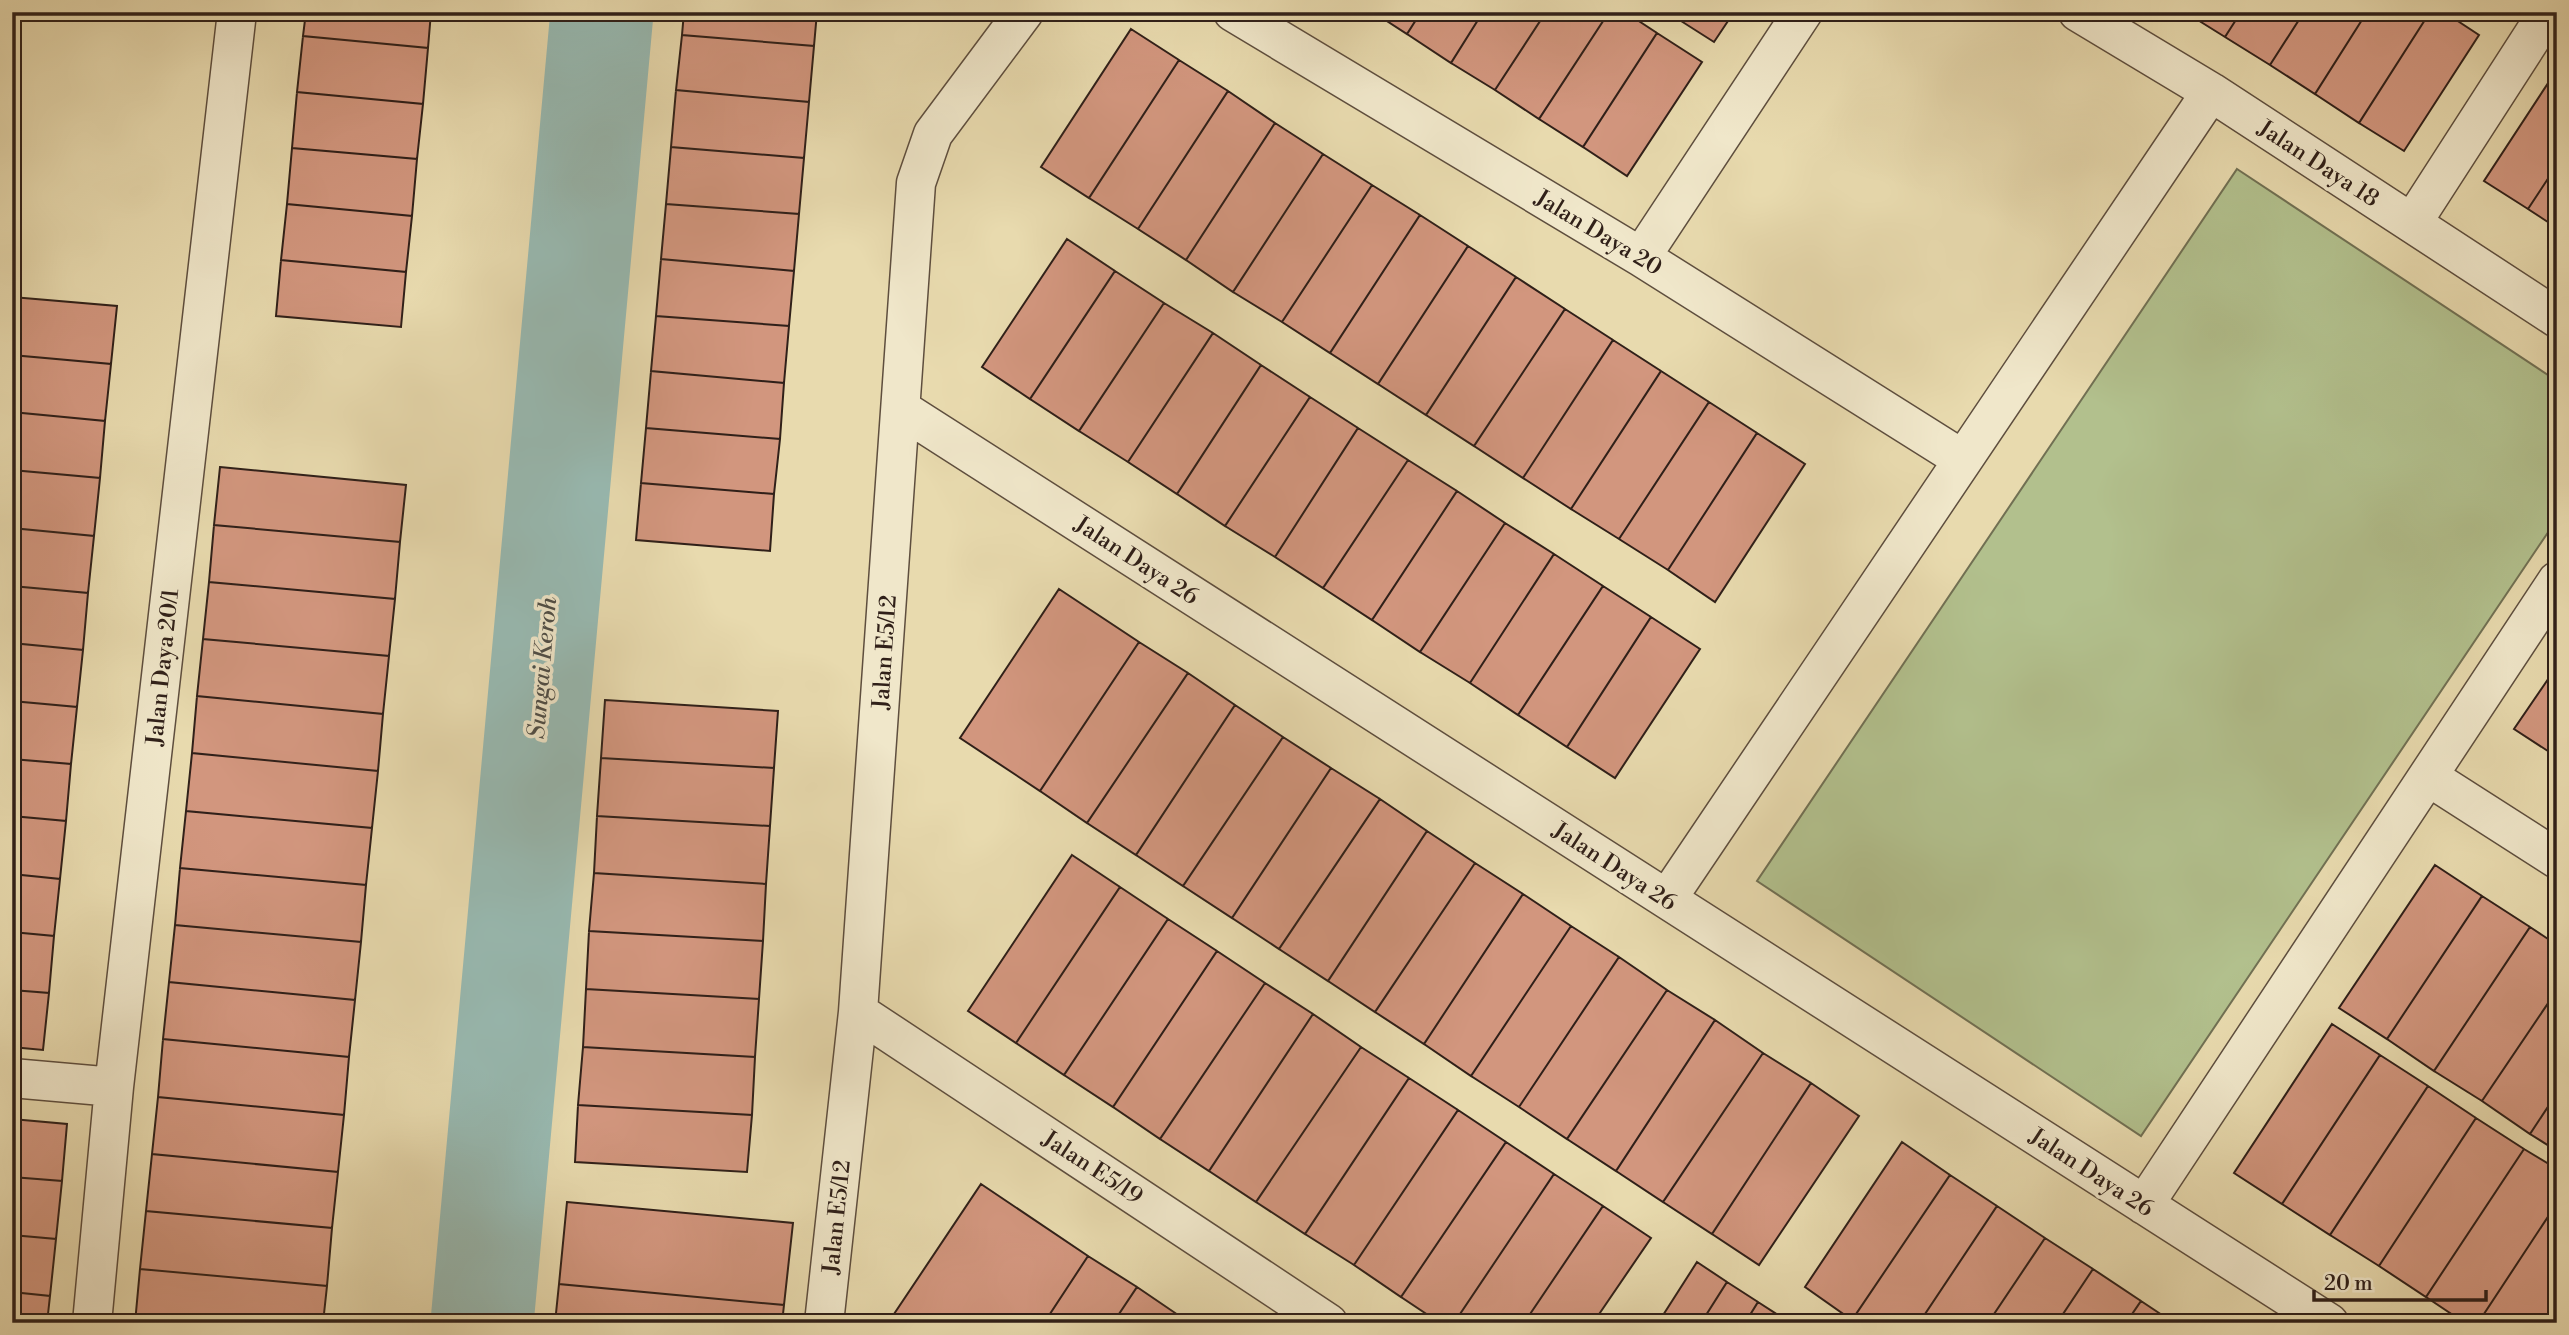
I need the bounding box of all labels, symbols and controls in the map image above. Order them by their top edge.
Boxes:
street label: Jalan Daya 18 [2252,114,2384,213]
street label: Jalan Daya 20 [1529,183,1667,282]
street label: Jalan Daya 26 [1068,510,1204,611]
street label: Jalan Daya 20/1 [141,587,185,748]
street label: Jalan E5/12 [867,594,903,711]
water label: Sungai Keroh [522,595,564,740]
street label: Jalan Daya 26 [1546,816,1682,917]
street label: Jalan Daya 26 [2023,1122,2159,1223]
street label: Jalan E5/19 [1036,1124,1148,1211]
street label: Jalan E5/12 [817,1159,857,1277]
scale bar [2314,1258,2485,1302]
text: 20 m [2324,1271,2373,1297]

